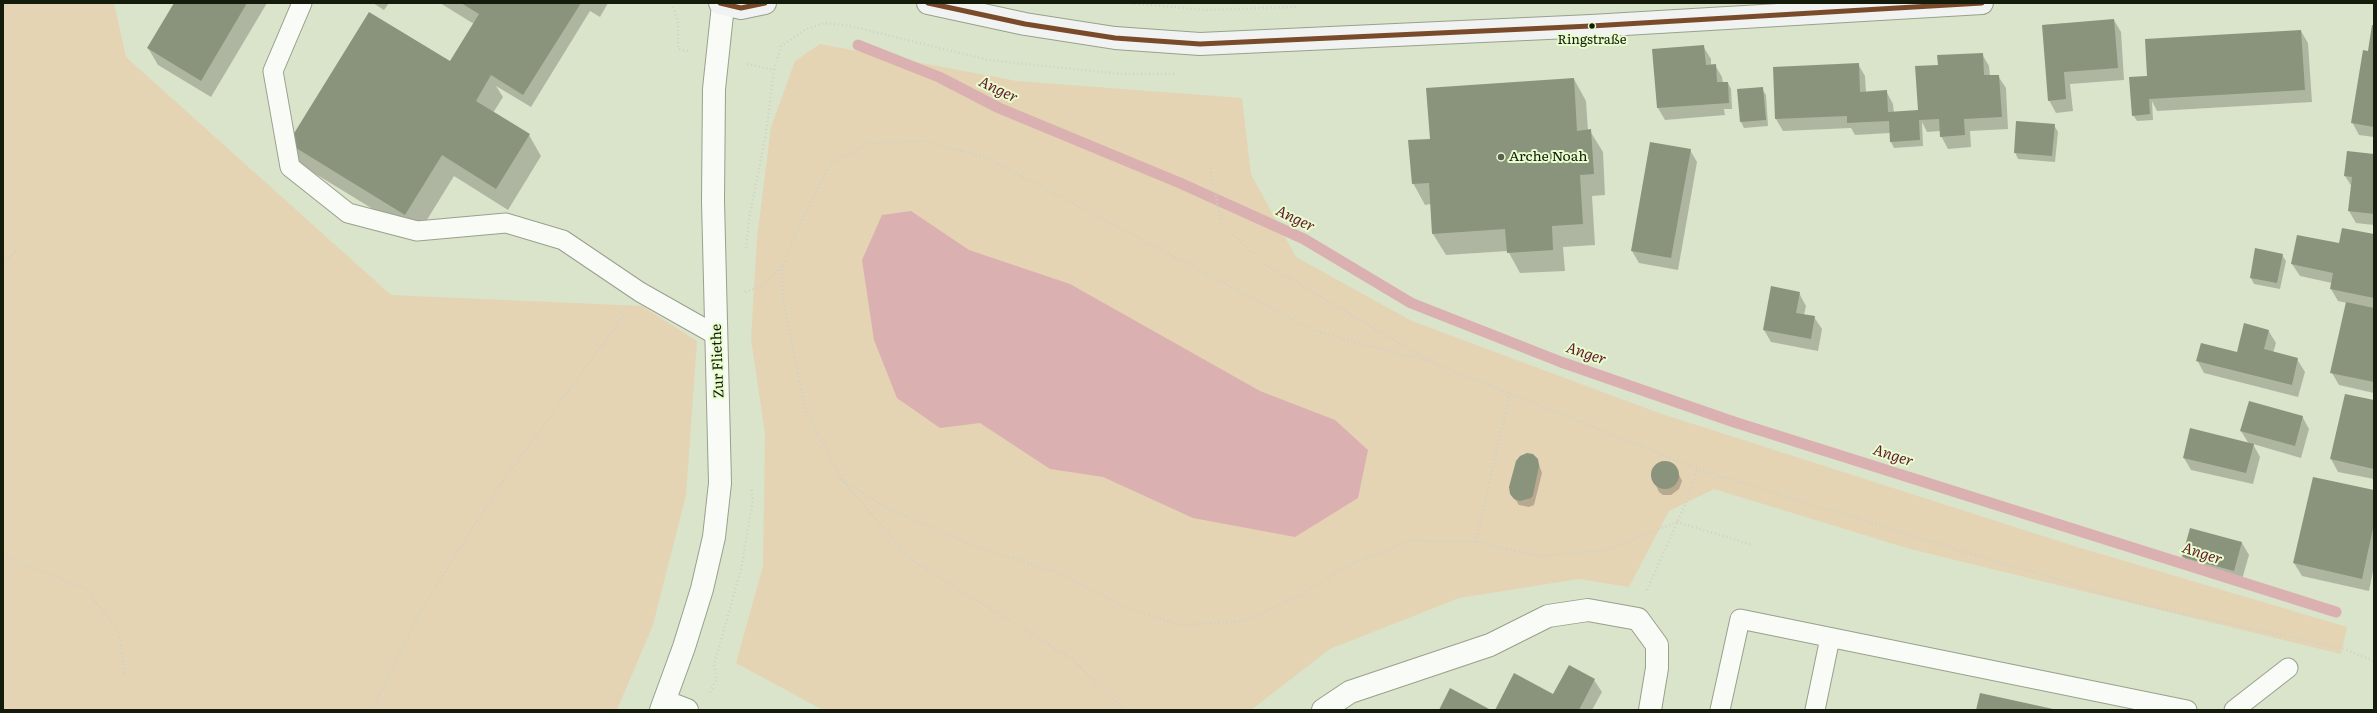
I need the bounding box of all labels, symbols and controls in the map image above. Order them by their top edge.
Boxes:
marker: Ringstraße [1587,21,1597,31]
place label: Ringstraße [1558,32,1626,48]
water label: Anger [975,73,1021,107]
place label: Arche Noah [1509,149,1588,165]
marker: Arche Noah [1496,152,1506,162]
water label: Anger [1272,202,1318,236]
street label: Zur Fliethe [708,324,728,398]
water label: Anger [1564,339,1608,369]
water label: Anger [1871,441,1915,471]
water label: Anger [2180,539,2224,569]

